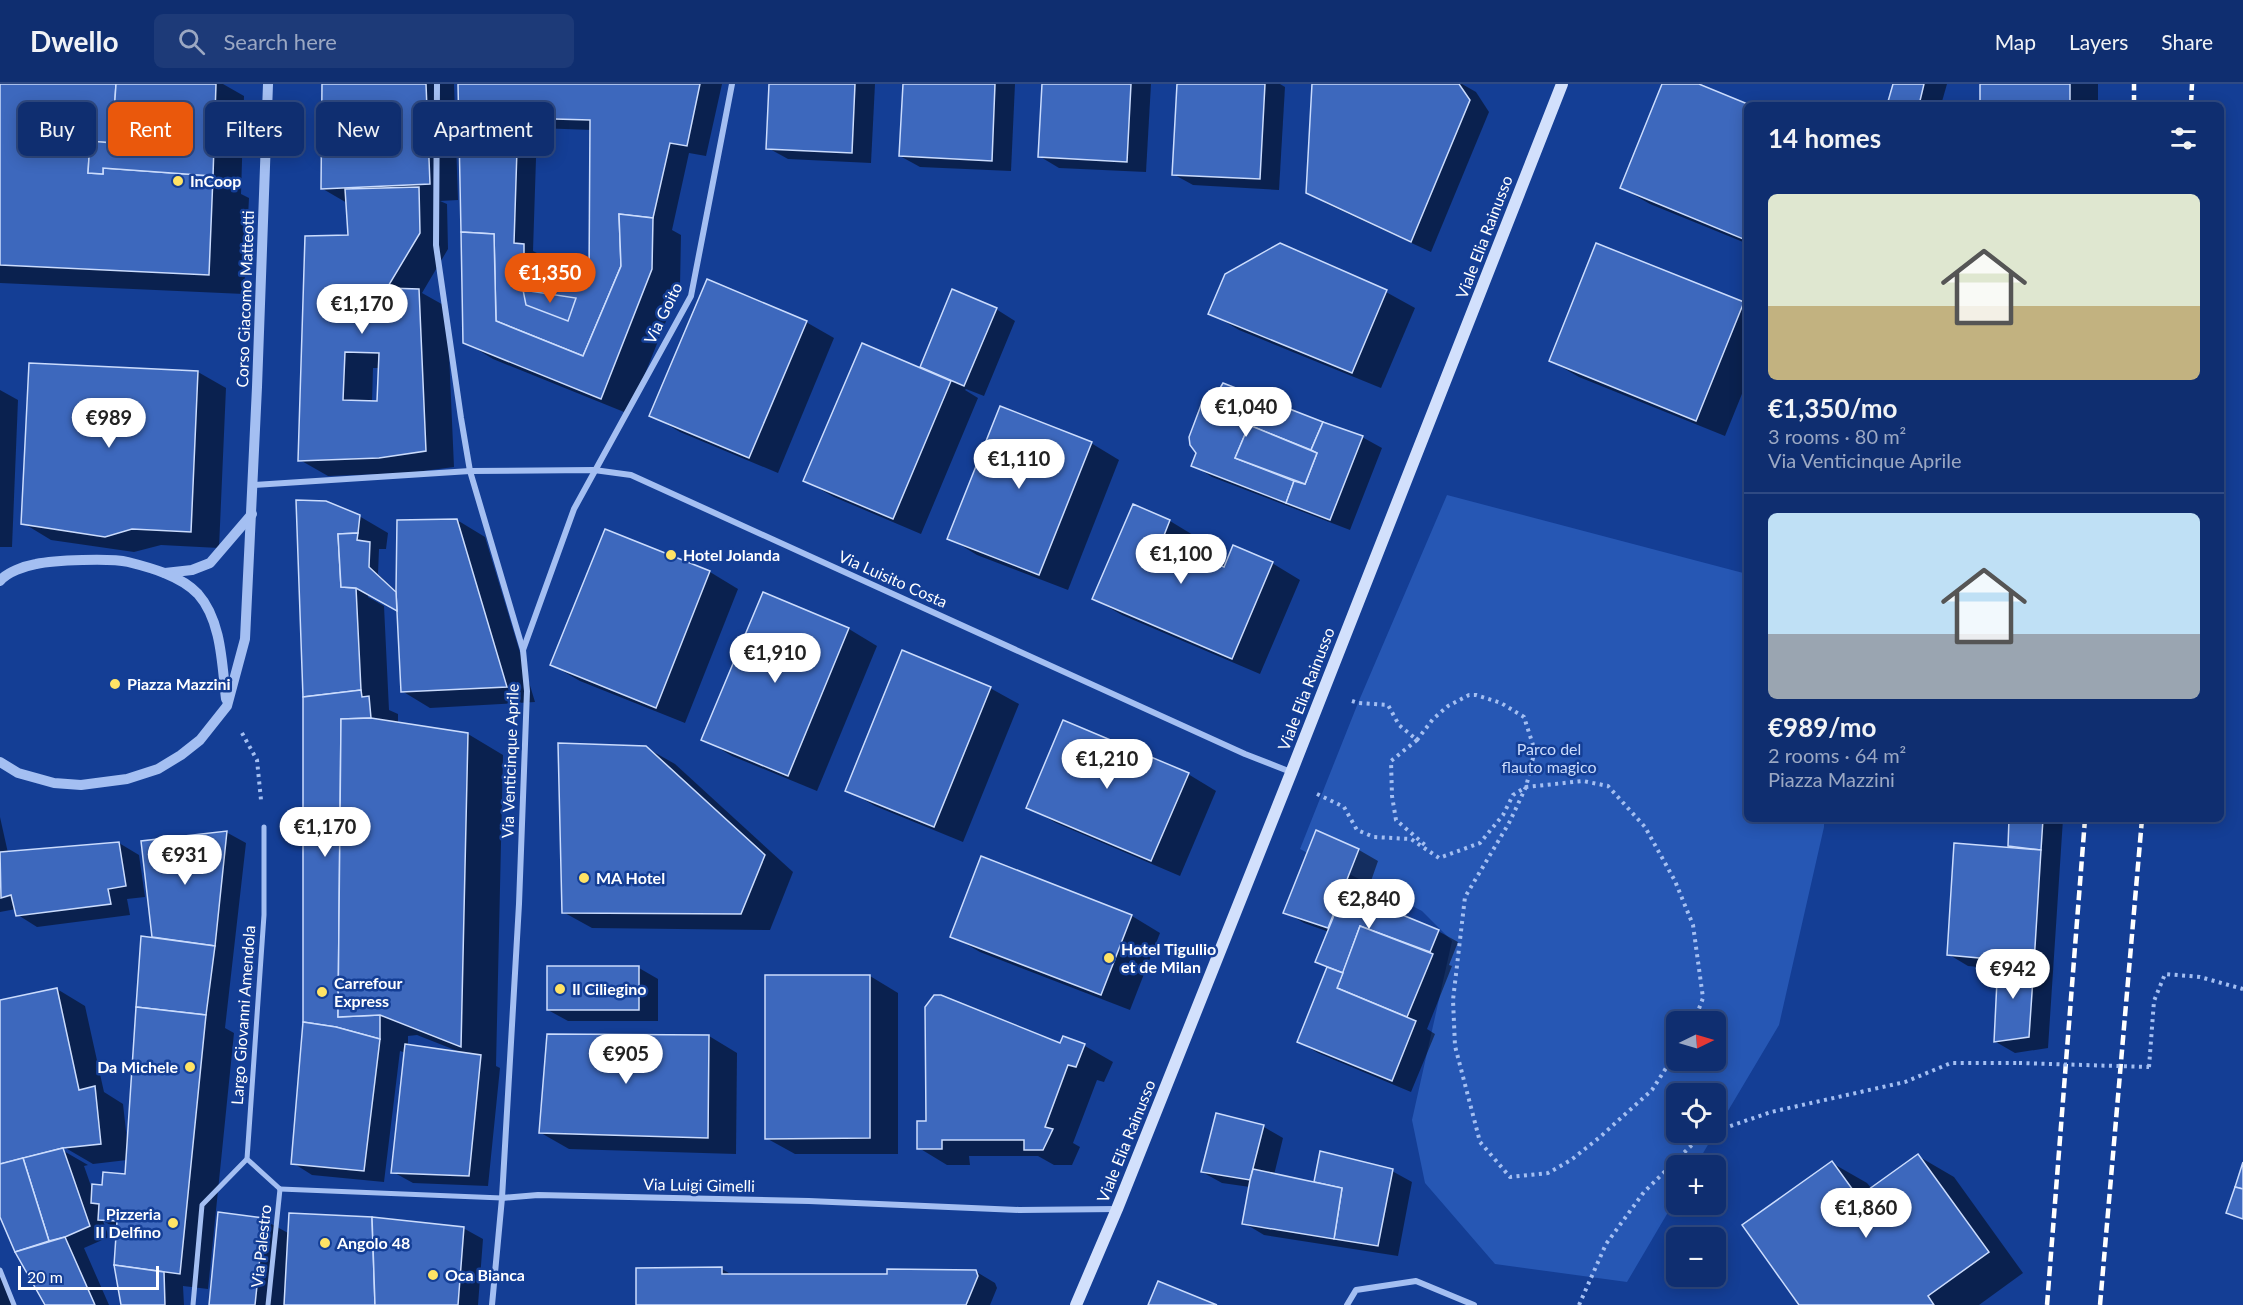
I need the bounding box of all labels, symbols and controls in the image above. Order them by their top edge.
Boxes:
search box [154,14,574,68]
text: Dwello [30,24,118,58]
icon: search [175,25,208,58]
text: Search here [223,28,337,55]
text: Map [1995,29,2036,54]
text: Layers [2069,29,2128,54]
text: Share [2161,29,2213,54]
chip: Buy [18,102,96,156]
chip: Rent [108,102,193,156]
chip: Filters [205,102,304,156]
chip: New [316,102,401,156]
chip: Apartment [413,102,554,156]
text: 14 homes [1768,122,1881,154]
icon: filters [2167,122,2200,155]
place label: InCoop [190,171,241,190]
street label: Viale Elia Rainusso [1451,173,1516,301]
marker: InCoop [171,174,185,188]
street label: Corso Giacomo Matteotti [232,210,257,388]
icon: home [1930,233,2038,341]
pin: €1,350 [501,253,599,304]
text: €1,350 [519,260,581,284]
street label: Via Goito [640,279,686,347]
pin: €1,170 [313,284,411,335]
text: €1,170 [331,291,393,315]
pin: €1,040 [1197,387,1295,438]
text: €1,350/mo [1768,392,1898,424]
text: €1,040 [1215,394,1277,418]
pin: €989 [73,398,145,449]
text: €989 [86,405,132,429]
text: 3 rooms · 80 m² [1768,424,1906,448]
pin: €1,110 [970,439,1068,490]
text: €1,110 [988,446,1050,470]
text: Via Venticinque Aprile [1768,448,1962,472]
pin: €1,100 [1132,534,1230,585]
text: €1,100 [1150,541,1212,565]
place label: Hotel Jolanda [683,545,780,564]
street label: Via Luisito Costa [836,546,951,611]
marker: Hotel Jolanda [664,548,678,562]
icon: home [1930,552,2038,660]
street label: Viale Elia Rainusso [1273,625,1338,753]
pin: €1,910 [726,633,824,684]
text: €1,910 [744,640,806,664]
place label: Piazza Mazzini [127,674,231,693]
marker: Piazza Mazzini [108,677,122,691]
street label: Via Venticinque Aprile [497,683,522,839]
text: €989/mo [1768,711,1876,743]
pin: €1,210 [1058,739,1156,790]
park label: Parco del flauto magico [1501,739,1597,776]
text: 2 rooms · 64 m² [1768,743,1906,767]
text: €1,210 [1076,746,1138,770]
text: Piazza Mazzini [1768,767,1895,791]
pin: €1,170 [276,807,374,858]
text: €1,170 [294,814,356,838]
pin: €931 [149,835,221,886]
text: €931 [162,842,208,866]
place label: MA Hotel [596,868,665,887]
marker: MA Hotel [577,871,591,885]
pin: €2,840 [1320,879,1418,930]
text: €2,840 [1338,886,1400,910]
street label: Largo Giovanni Amendola [227,925,258,1105]
place label: Hotel Tigullio et de Milan [1121,939,1216,976]
pin: €942 [1977,949,2049,1000]
marker: Hotel Tigullio et de Milan [1102,951,1116,965]
text: €942 [1990,956,2036,980]
place label: Carrefour Express [334,973,403,1010]
place label: Il Ciliegino [572,979,646,998]
marker: Il Ciliegino [553,982,567,996]
marker: Carrefour Express [315,985,329,999]
north arrow [1666,1011,1726,1071]
map controls [1666,1011,1726,1287]
pin: €905 [590,1034,662,1085]
text: €905 [603,1041,649,1065]
place label: Da Michele [97,1057,178,1076]
marker: Da Michele [183,1060,197,1074]
street label: Viale Elia Rainusso [1092,1077,1159,1205]
button: locate [1666,1083,1726,1143]
button: + [1666,1155,1726,1215]
street label: Via Luigi Gimelli [643,1174,755,1195]
pin: €1,860 [1817,1188,1915,1239]
text: €1,860 [1835,1195,1897,1219]
street label: Via Palestro [247,1203,274,1288]
place label: Pizzeria II Delfino [95,1204,161,1241]
marker: Pizzeria II Delfino [166,1216,180,1230]
button: − [1666,1227,1726,1287]
place label: Angolo 48 [336,1233,410,1252]
marker: Angolo 48 [318,1236,332,1250]
scale bar [18,1263,159,1290]
place label: Oca Bianca [445,1265,525,1284]
text: 20 m [27,1267,63,1286]
marker: Oca Bianca [426,1268,440,1282]

